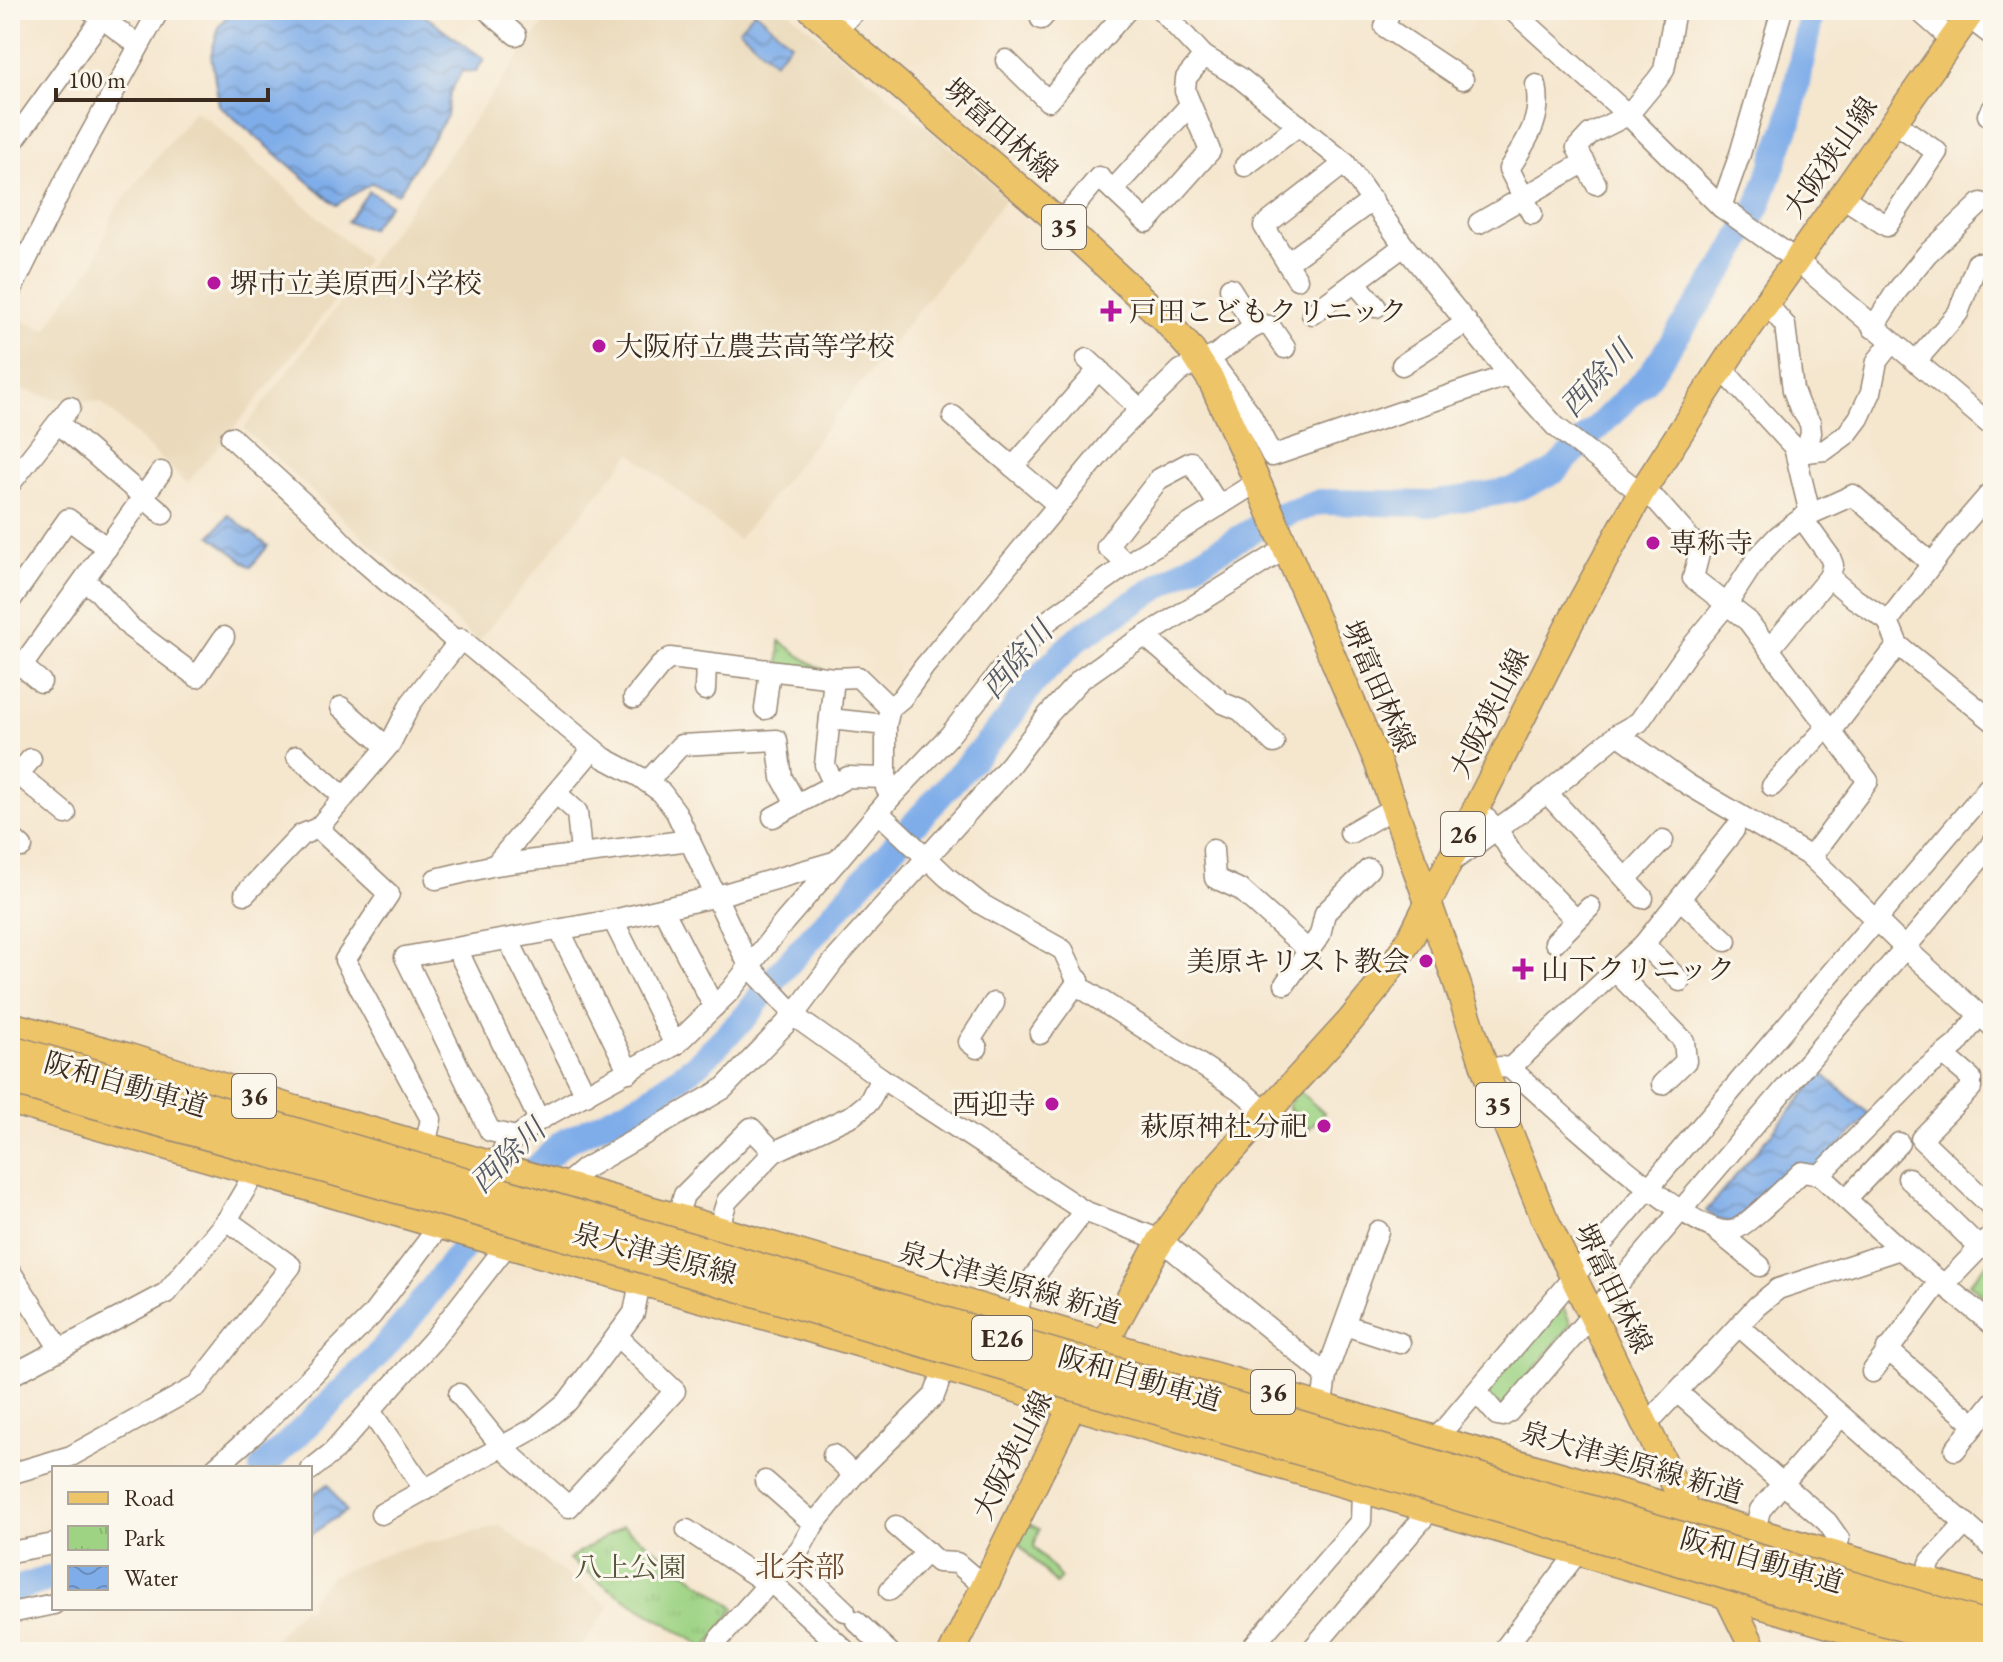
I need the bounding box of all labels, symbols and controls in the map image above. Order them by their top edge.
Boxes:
scale bar [56,52,268,102]
text: 100 m [68,64,126,95]
street label: 堺富田林線 [936,70,1066,190]
street label: 大阪狭山線 [1775,89,1885,225]
road number: 35 [1042,205,1086,249]
place label: 堺市立美原西小学校 [230,265,482,301]
marker: 堺市立美原西小学校 [205,274,223,292]
place label: 戸田こどもクリニック [1129,293,1407,329]
marker: 戸田こどもクリニック [1100,300,1122,322]
place label: 大阪府立農芸高等学校 [615,328,895,364]
water label: 西除川 [1552,330,1644,425]
marker: 大阪府立農芸高等学校 [590,337,608,355]
place label: 専称寺 [1669,525,1753,561]
marker: 専称寺 [1644,534,1662,552]
water label: 西除川 [972,611,1063,706]
street label: 堺富田林線 [1334,615,1424,757]
street label: 大阪狭山線 [1441,642,1537,784]
road number: 26 [1441,812,1485,856]
place label: 美原キリスト教会 [1187,943,1410,979]
place label: 山下クリニック [1541,951,1735,987]
marker: 美原キリスト教会 [1417,952,1435,970]
marker: 山下クリニック [1512,958,1534,980]
street label: 阪和自動車道 [40,1044,212,1124]
road number: 36 [232,1074,276,1118]
road number: 35 [1476,1083,1520,1127]
place label: 西迎寺 [952,1086,1036,1122]
marker: 西迎寺 [1043,1095,1061,1113]
water label: 西除川 [462,1108,556,1201]
place label: 萩原神社分祀 [1140,1108,1308,1144]
marker: 萩原神社分祀 [1315,1117,1333,1135]
street label: 泉大津美原線 [569,1214,741,1292]
street label: 堺富田林線 [1567,1217,1661,1359]
street label: 泉大津美原線 新道 [895,1233,1125,1331]
road number: E26 [972,1316,1032,1360]
street label: 阪和自動車道 [1054,1338,1226,1418]
road number: 36 [1251,1370,1295,1414]
street label: 大阪狭山線 [964,1384,1060,1526]
street label: 泉大津美原線 新道 [1517,1413,1747,1511]
legend [52,1466,312,1610]
text: Road [124,1482,175,1513]
street label: 阪和自動車道 [1676,1520,1848,1600]
text: Park [124,1522,166,1553]
district label: 北余部 [755,1547,845,1586]
park label: 八上公園 [574,1549,686,1585]
text: Water [124,1562,178,1593]

